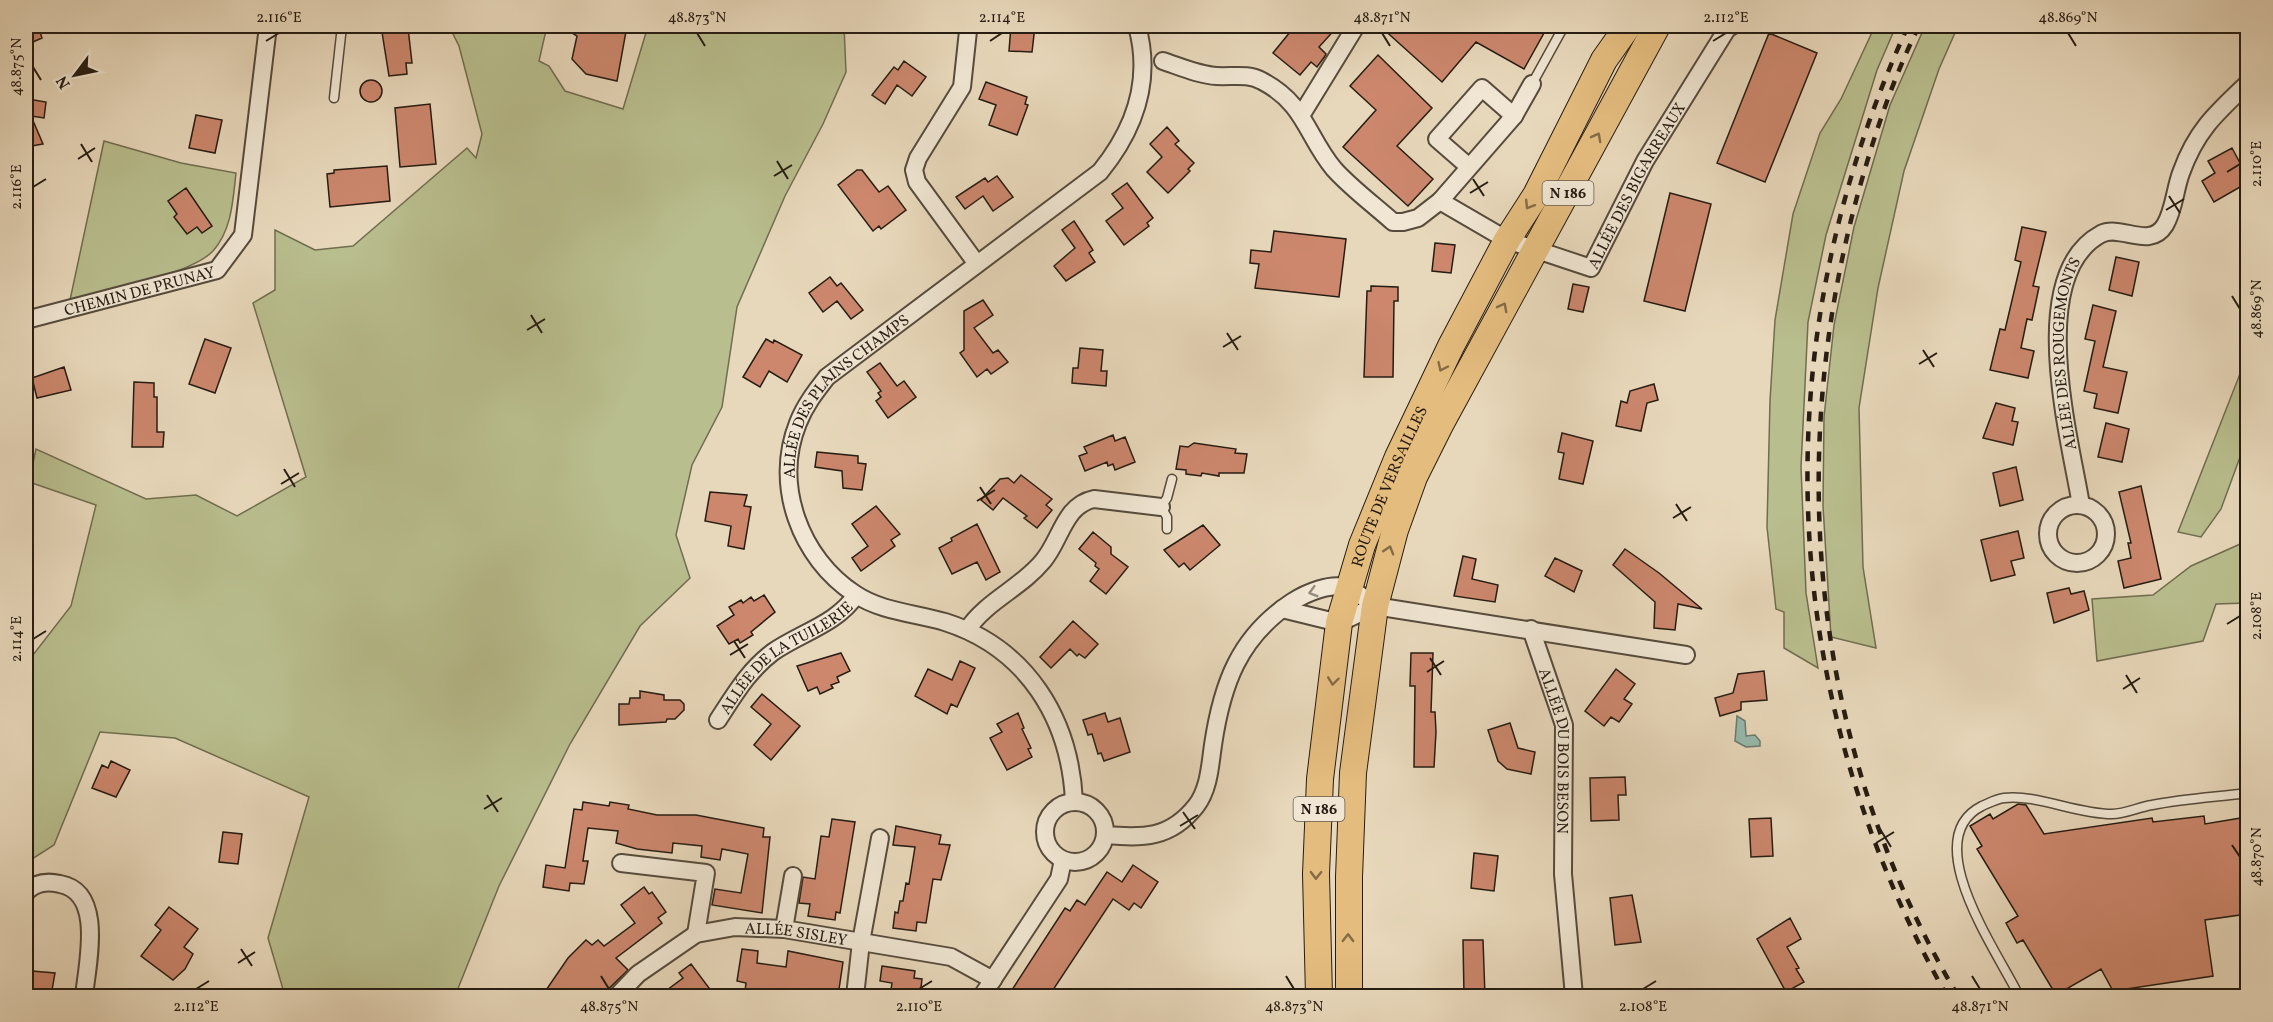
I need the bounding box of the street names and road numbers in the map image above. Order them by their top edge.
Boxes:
street label: ALLÉE DES BIGARREAUX [1583,99,1692,273]
road number: N 186 [1542,181,1594,205]
street label: ALLÉE DES ROUGEMONTS [2049,253,2087,452]
street label: CHEMIN DE PRUNAY [62,262,217,323]
street label: ALLÉE DES PLAINS CHAMPS [780,310,915,479]
street label: ROUTE DE VERSAILLES [1347,403,1434,570]
street label: ALLÉE DE LA TUILERIE [715,597,859,719]
street label: ALLÉE DU BOIS BESON [1532,665,1574,834]
road number: N 186 [1294,797,1344,821]
street label: ALLÉE SISLEY [744,918,849,952]

